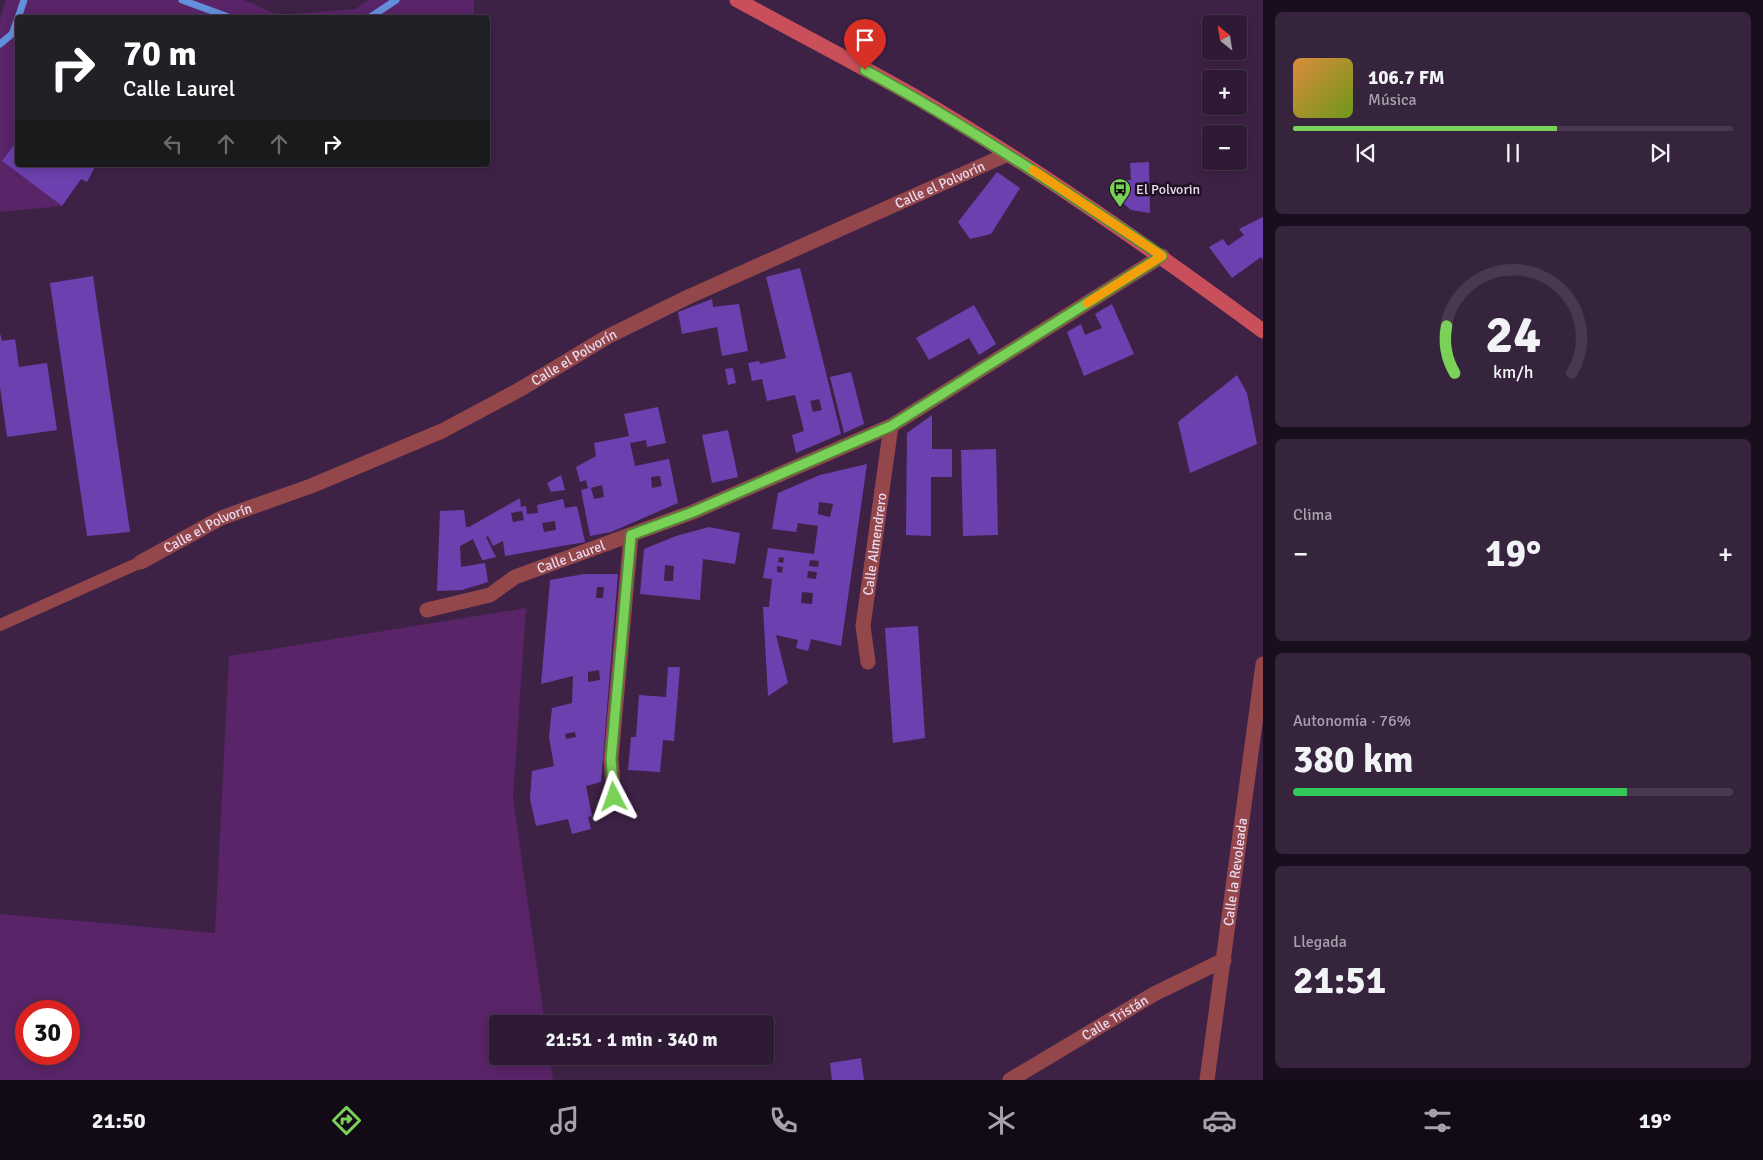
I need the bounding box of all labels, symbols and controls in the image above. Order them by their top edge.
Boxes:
north arrow [1202,15,1248,60]
map controls [1202,15,1247,170]
pin [844,19,886,70]
icon: arrive [851,26,879,54]
text: 70 m [123,32,197,75]
icon: right [40,35,105,100]
text: 106.7 FM [1368,66,1445,90]
button: + [1202,70,1247,115]
text: Calle Laurel [123,75,235,102]
text: Música [1368,90,1417,110]
button: − [1202,125,1247,170]
icon: left [159,130,187,158]
icon: ahead [212,130,240,158]
icon: ahead [265,130,293,158]
icon: right [318,130,346,158]
icon: previous [1352,139,1380,167]
icon: pause [1499,139,1527,167]
icon: next [1646,139,1674,167]
street label: Calle el Polvorín [892,157,988,212]
bus stop icon: El Polvorin [1108,177,1132,208]
place label: El Polvorin [1136,181,1200,198]
text: 24 [1485,303,1541,367]
street label: Calle el Polvorín [528,326,620,390]
text: km/h [1493,361,1533,383]
street label: Calle Almendrero [859,492,891,597]
street label: Calle el Polvorín [160,500,254,557]
text: Clima [1293,505,1332,525]
text: 19° [1485,530,1541,577]
street label: Calle Laurel [535,537,607,577]
text: − [1293,537,1308,571]
text: + [1718,537,1733,571]
text: Autonomía · 76% [1293,711,1411,731]
text: 380 km [1293,736,1414,783]
position arrow [587,770,639,822]
street label: Calle la Revoleada [1220,817,1251,927]
text: Llegada [1293,932,1347,952]
text: 21:51 [1293,957,1386,1004]
street label: Calle Tristán [1079,991,1151,1044]
speed limit sign: 30 [15,1000,80,1065]
text: 21:51 · 1 min · 340 m [545,1028,718,1052]
icon: directions [329,1103,364,1138]
icon: music [547,1103,582,1138]
icon: phone [766,1103,801,1138]
icon: climate [984,1103,1019,1138]
icon: car [1202,1103,1237,1138]
icon: filters [1420,1103,1455,1138]
text: 21:50 [92,1107,146,1134]
text: 19° [1639,1107,1671,1134]

